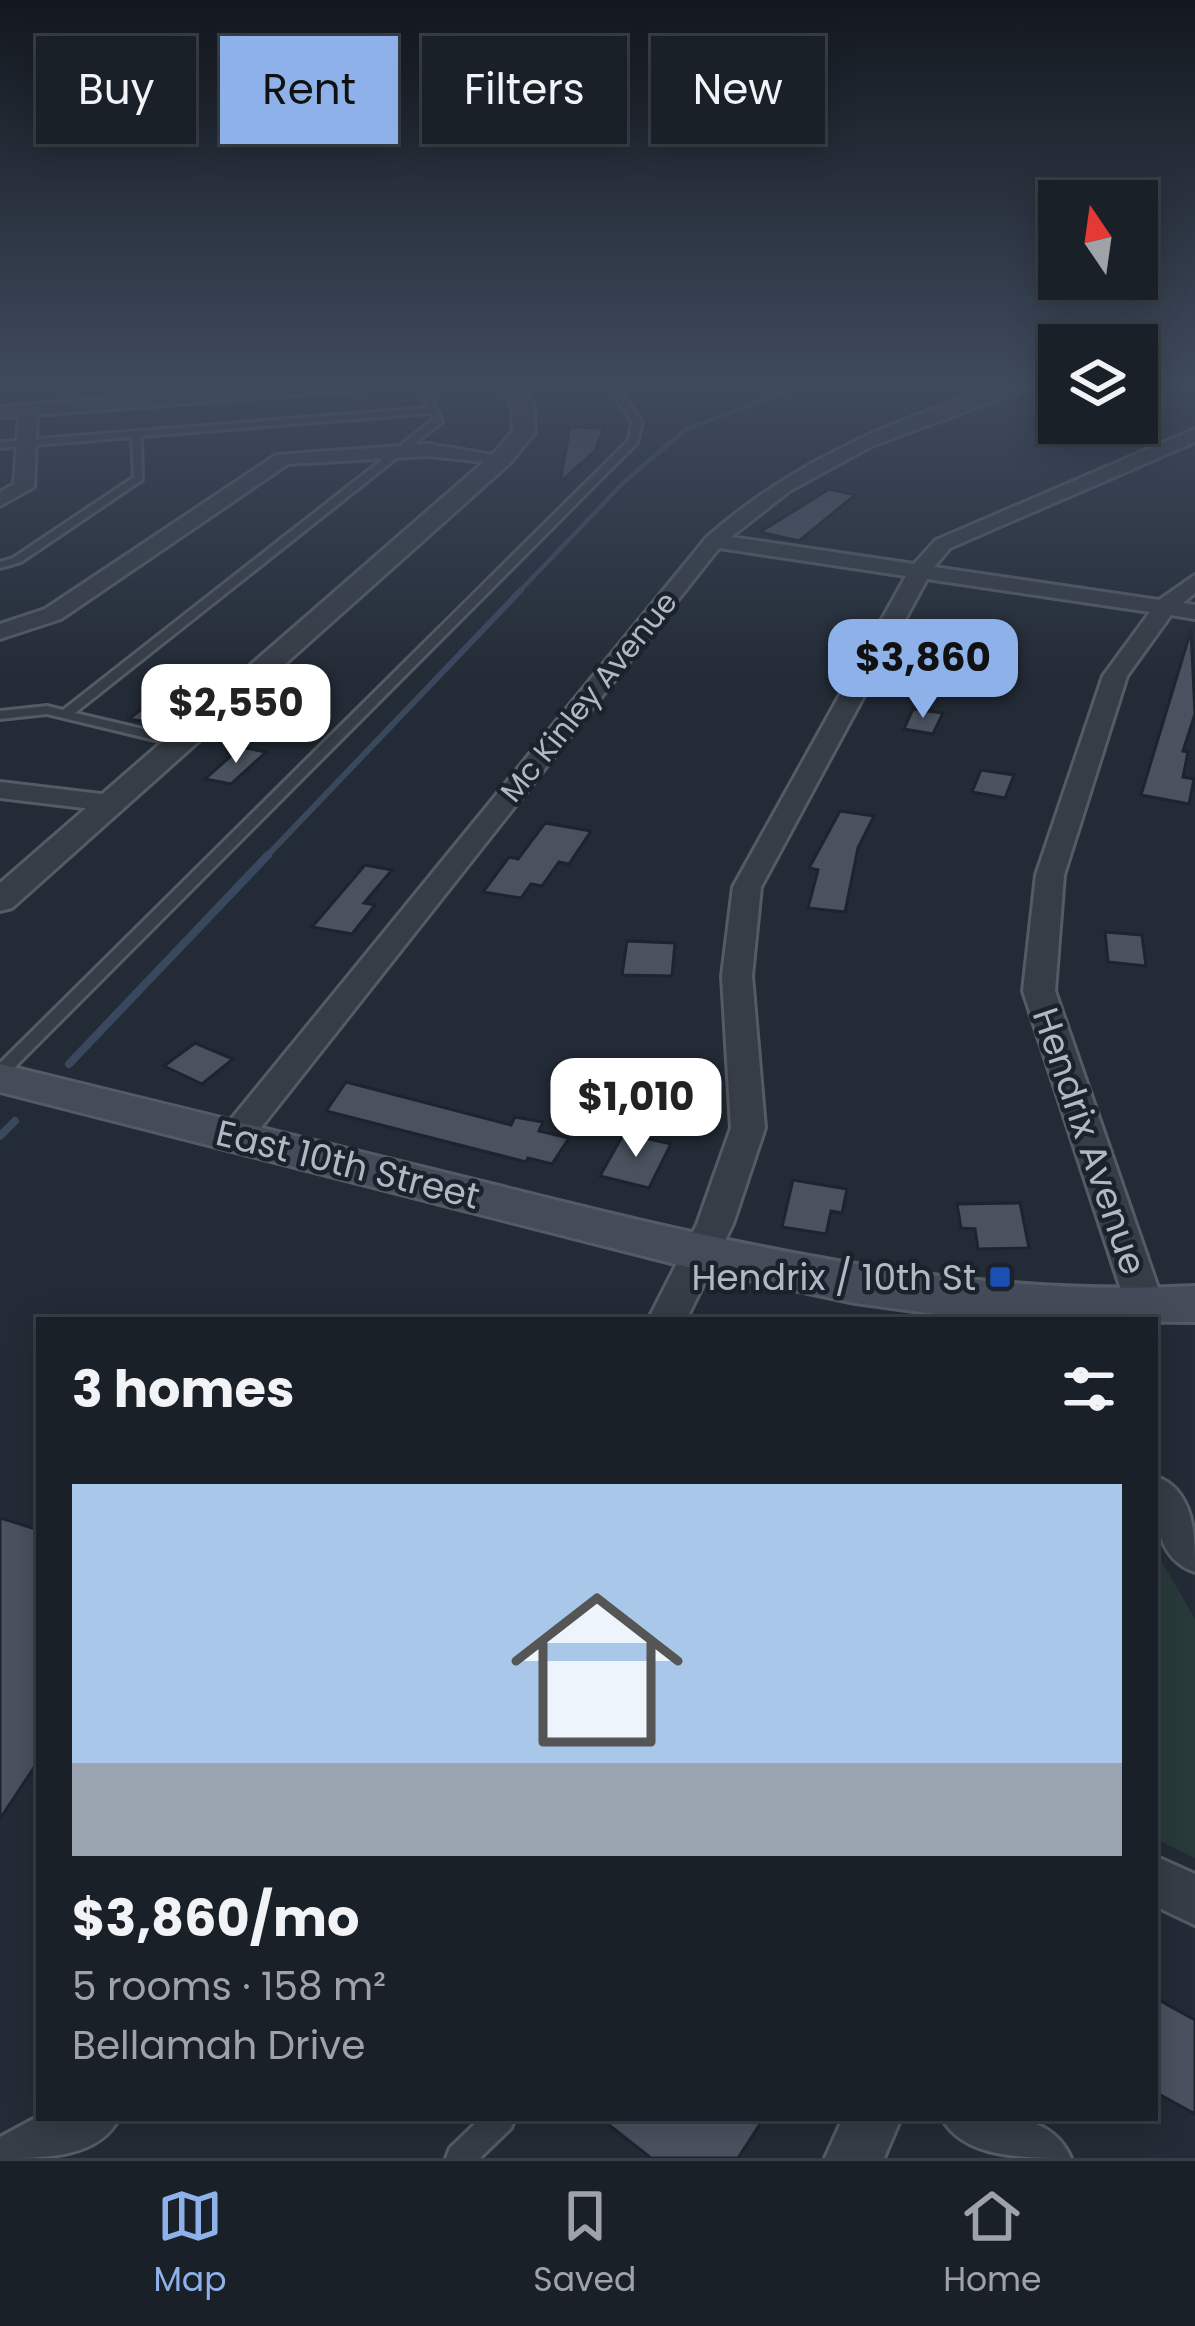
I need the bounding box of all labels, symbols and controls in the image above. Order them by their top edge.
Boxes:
chip: Buy [36,36,196,144]
chip: Rent [220,36,398,144]
chip: Filters [422,36,627,144]
chip: New [651,36,825,144]
north arrow [1038,180,1158,300]
map controls [1038,180,1158,444]
button: layers [1038,324,1158,444]
street label: Mc Kinley Avenue [490,582,687,811]
pin: $3,860 [825,619,1021,721]
text: $3,860 [855,630,991,685]
pin: $2,550 [138,664,334,766]
text: $2,550 [168,675,304,730]
street label: Hendrix Avenue [1020,1001,1159,1281]
pin: $1,010 [538,1058,734,1160]
text: $1,010 [577,1069,695,1124]
street label: East 10th Street [211,1107,485,1222]
place label: Hendrix / 10th St [691,1252,976,1303]
marker: Hendrix / 10th St [987,1264,1013,1290]
text: 3 homes [72,1353,294,1425]
icon: filters [1056,1356,1122,1422]
icon: home [489,1562,705,1778]
text: $3,860/mo [72,1882,359,1954]
text: 5 rooms · 158 m² [72,1959,386,2014]
text: Bellamah Drive [72,2018,365,2073]
tab: Map [153,2183,226,2305]
tab: Saved [533,2183,636,2305]
tab: Home [943,2183,1042,2305]

